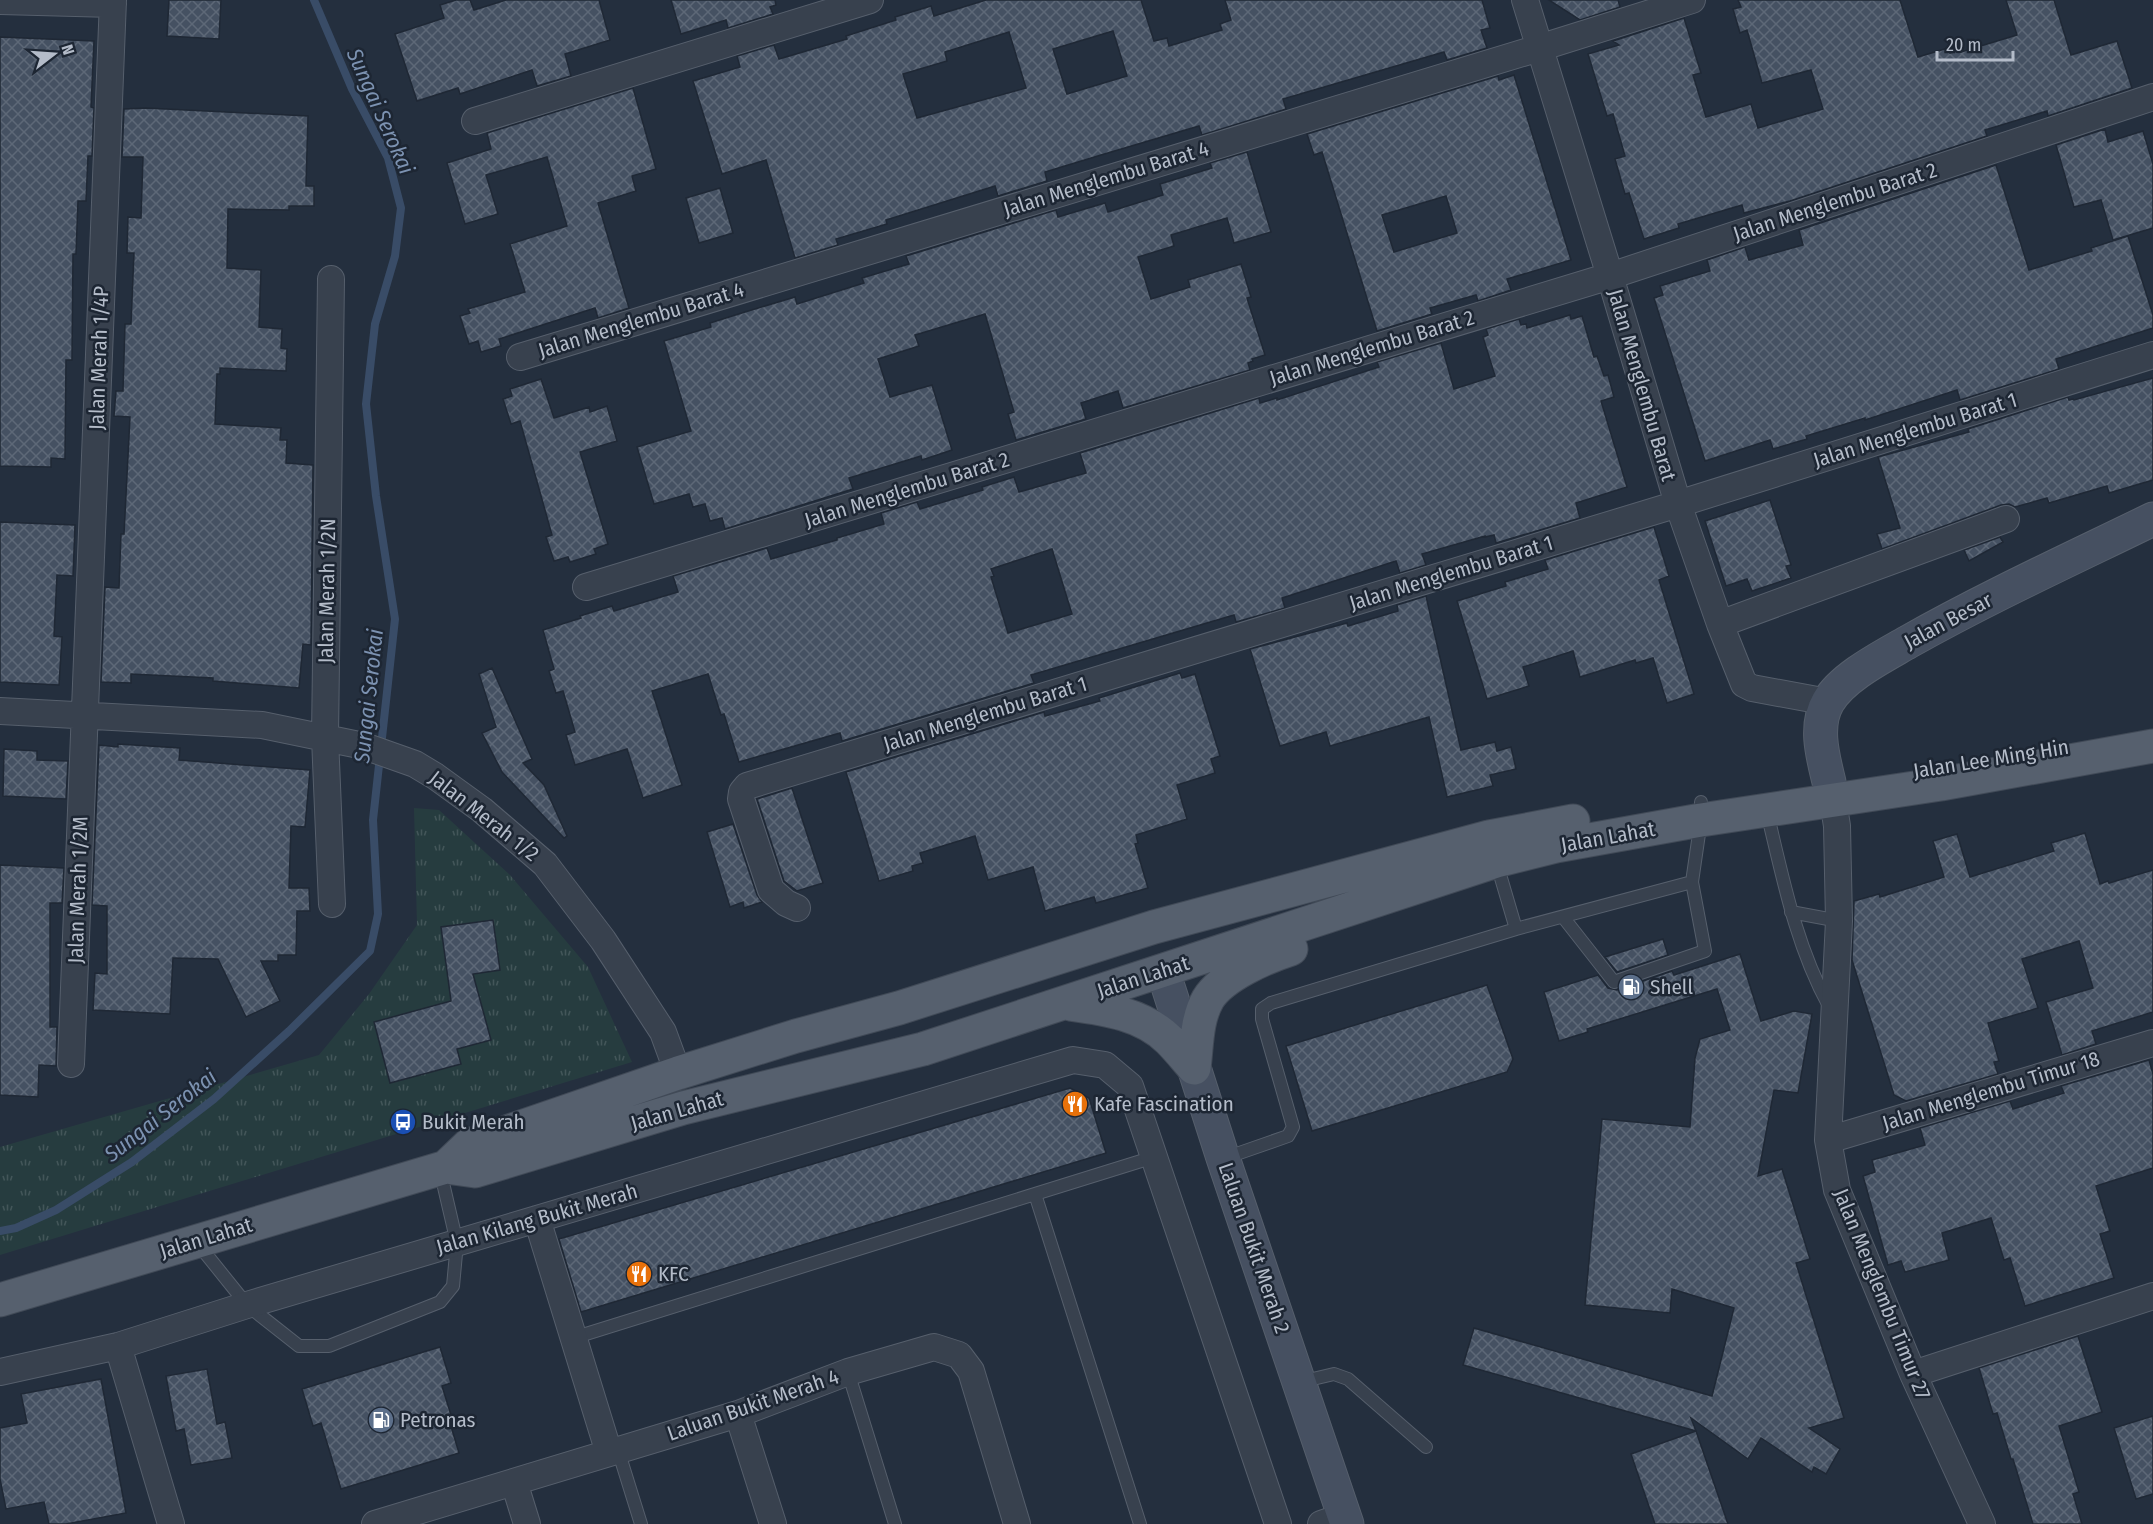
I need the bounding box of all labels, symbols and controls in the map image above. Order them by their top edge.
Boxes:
north arrow [24,24,84,84]
scale bar [1937,24,2014,62]
text: 20 m [1946,34,1981,56]
text: N [57,42,78,57]
water label: Sungai Serokai [340,43,420,179]
street label: Jalan Menglembu Barat 4 [1000,135,1212,223]
street label: Jalan Menglembu Barat 2 [1730,157,1940,247]
street label: Jalan Menglembu Barat 4 [535,276,747,364]
street label: Jalan Merah 1/4P [83,286,115,430]
street label: Jalan Menglembu Barat [1602,286,1682,484]
street label: Jalan Menglembu Barat 2 [1267,304,1477,392]
street label: Jalan Menglembu Barat 1 [1810,387,2020,473]
street label: Jalan Menglembu Barat 2 [802,446,1012,534]
street label: Jalan Merah 1/2N [313,518,341,664]
street label: Jalan Menglembu Barat 1 [1346,530,1556,616]
street label: Jalan Besar [1900,587,1997,655]
water label: Sungai Serokai [348,627,389,765]
street label: Jalan Menglembu Barat 1 [880,671,1090,757]
street label: Jalan Lee Ming Hin [1911,734,2071,784]
street label: Jalan Merah 1/2 [424,765,544,867]
street label: Jalan Merah 1/2M [62,816,94,964]
street label: Jalan Lahat [1559,816,1657,858]
street label: Jalan Lahat [1094,950,1192,1004]
fuel station icon: Shell [1616,972,1646,1002]
place label: Shell [1650,974,1693,1000]
street label: Jalan Menglembu Timur 18 [1879,1046,2103,1136]
water label: Sungai Serokai [98,1063,222,1168]
street label: Jalan Lahat [628,1085,726,1137]
restaurant icon: Kafe Fascination [1060,1089,1090,1119]
place label: Kafe Fascination [1094,1091,1234,1117]
bus stop icon: Bukit Merah [388,1107,418,1137]
place label: Bukit Merah [422,1109,525,1135]
street label: Laluan Bukit Merah 2 [1213,1159,1295,1337]
street label: Jalan Kilang Bukit Merah [433,1178,641,1260]
street label: Jalan Menglembu Timur 27 [1828,1185,1936,1403]
street label: Jalan Lahat [157,1212,255,1264]
restaurant icon: KFC [624,1259,654,1289]
place label: KFC [658,1261,689,1287]
street label: Laluan Bukit Merah 4 [664,1363,842,1447]
fuel station icon: Petronas [366,1405,396,1435]
place label: Petronas [400,1407,476,1433]

